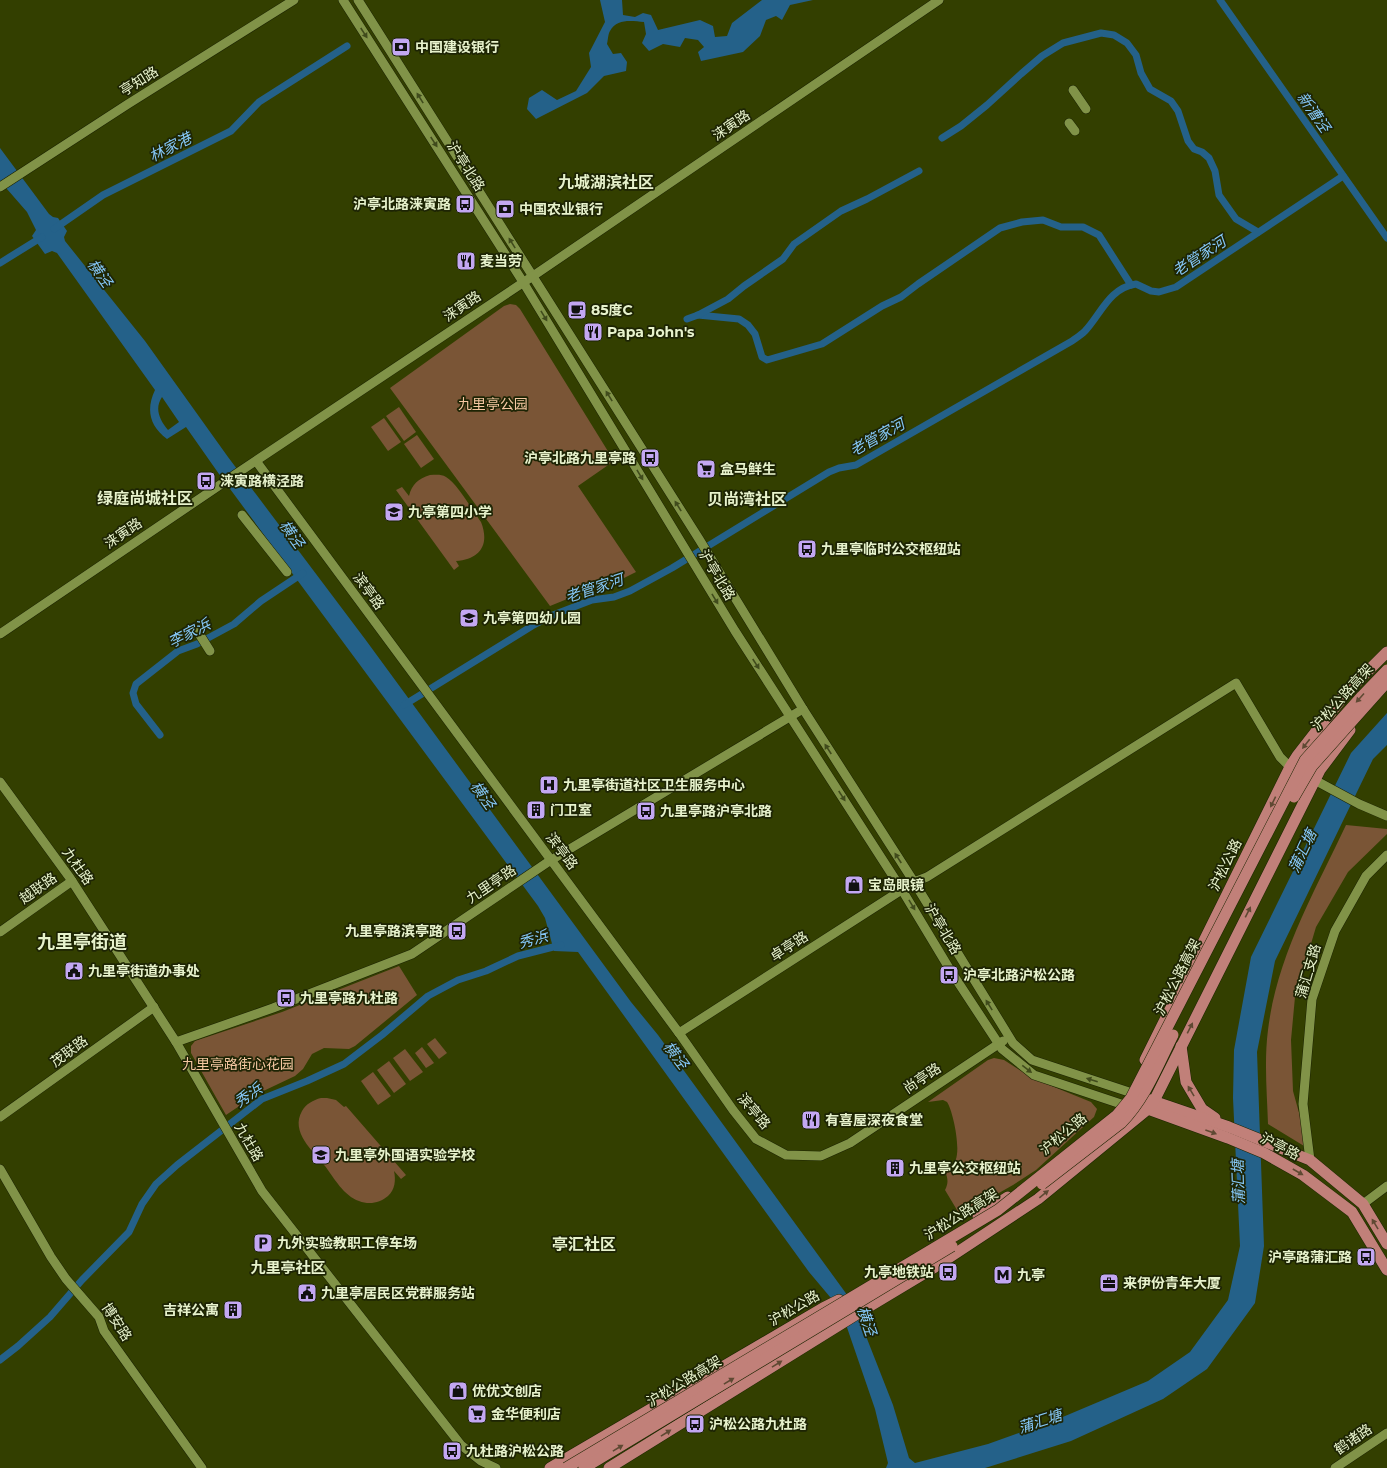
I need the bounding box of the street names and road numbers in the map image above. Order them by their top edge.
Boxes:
street label: 亭知路 [116,62,162,100]
street label: 涞寅路 [709,106,753,144]
street label: 沪亭北路 [443,138,489,194]
street label: 涞寅路 [440,287,484,325]
street label: 涞寅路 [101,514,145,552]
street label: 沪亭北路 [695,546,739,604]
street label: 滨亭路 [349,569,389,613]
street label: 沪松公路高架 [1307,660,1377,734]
street label: 滨亭路 [542,829,582,873]
street label: 沪松公路 [1205,836,1245,894]
street label: 九杜路 [59,844,97,888]
street label: 九里亭路 [463,861,519,907]
street label: 越联路 [16,869,60,907]
street label: 沪亭北路 [921,900,965,958]
street label: 卓亭路 [766,927,812,965]
street label: 沪松公路高架 [1150,935,1204,1019]
street label: 蒲汇支路 [1292,942,1324,1000]
street label: 茂联路 [47,1031,91,1071]
street label: 尚亭路 [900,1059,944,1097]
street label: 滨亭路 [734,1089,774,1133]
street label: 沪松公路 [1036,1109,1090,1159]
street label: 九杜路 [231,1119,267,1165]
street label: 沪亭路 [1257,1128,1303,1164]
street label: 沪松公路高架 [921,1184,1001,1244]
street label: 沪松公路 [765,1286,823,1330]
street label: 博安路 [98,1299,136,1345]
street label: 沪松公路高架 [643,1352,725,1410]
street label: 鹤诸路 [1331,1420,1375,1458]

